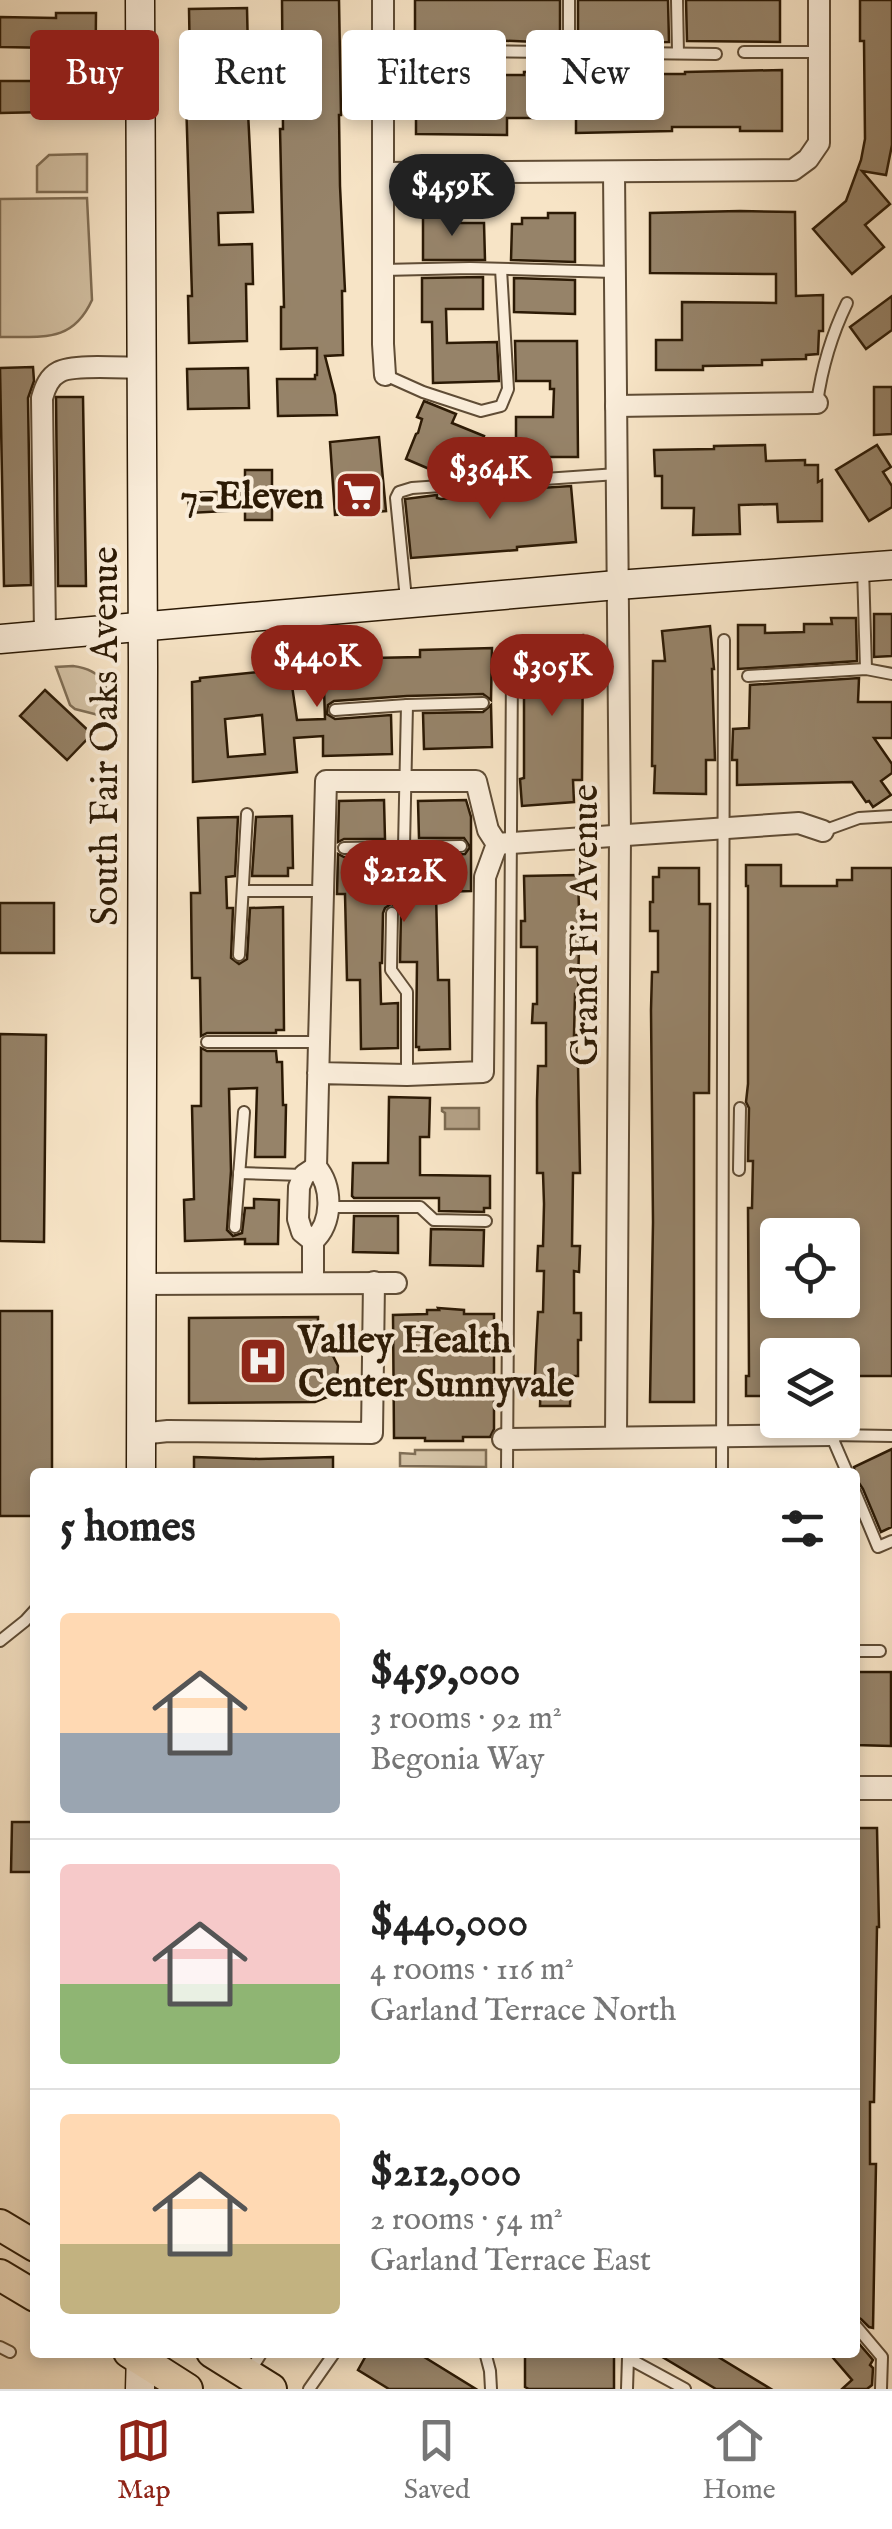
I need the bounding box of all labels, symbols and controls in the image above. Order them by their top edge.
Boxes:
chip: Buy [30,30,159,120]
chip: Rent [179,30,322,120]
chip: Filters [342,30,506,120]
chip: New [526,30,664,120]
pin: $459K [382,154,522,239]
text: $459K [411,166,493,207]
pin: $364K [420,437,560,522]
text: $364K [449,449,531,490]
supermarket icon: 7-Eleven [333,469,385,521]
place label: 7-Eleven [180,474,324,522]
street label: South Fair Oaks Avenue [83,546,131,926]
pin: $440K [247,625,387,710]
pin: $305K [482,634,622,719]
text: $440K [273,637,361,678]
text: $305K [512,646,592,687]
street label: Grand Fir Avenue [563,784,611,1066]
pin: $212K [334,840,474,925]
text: $212K [363,852,445,893]
map controls [760,1218,860,1438]
button: locate [760,1218,860,1318]
place label: Valley Health Center Sunnyvale [297,1318,575,1410]
hospital icon: Valley Health Center Sunnyvale [237,1335,289,1387]
button: layers [760,1338,860,1438]
icon: filters [775,1501,830,1556]
text: 5 homes [60,1502,196,1555]
text: $459,000 [370,1646,520,1699]
icon: home [140,1653,260,1773]
text: 3 rooms · 92 m² [370,1699,562,1740]
text: Begonia Way [370,1740,544,1781]
text: $440,000 [370,1897,528,1950]
icon: home [140,1904,260,2024]
text: 4 rooms · 116 m² [370,1950,574,1991]
text: Garland Terrace North [370,1991,676,2032]
text: $212,000 [370,2147,521,2200]
icon: home [140,2154,260,2274]
text: 2 rooms · 54 m² [370,2200,563,2241]
text: Garland Terrace East [370,2241,651,2282]
tab: Map [116,2413,171,2508]
tab: Saved [404,2413,470,2508]
tab: Home [703,2413,776,2508]

